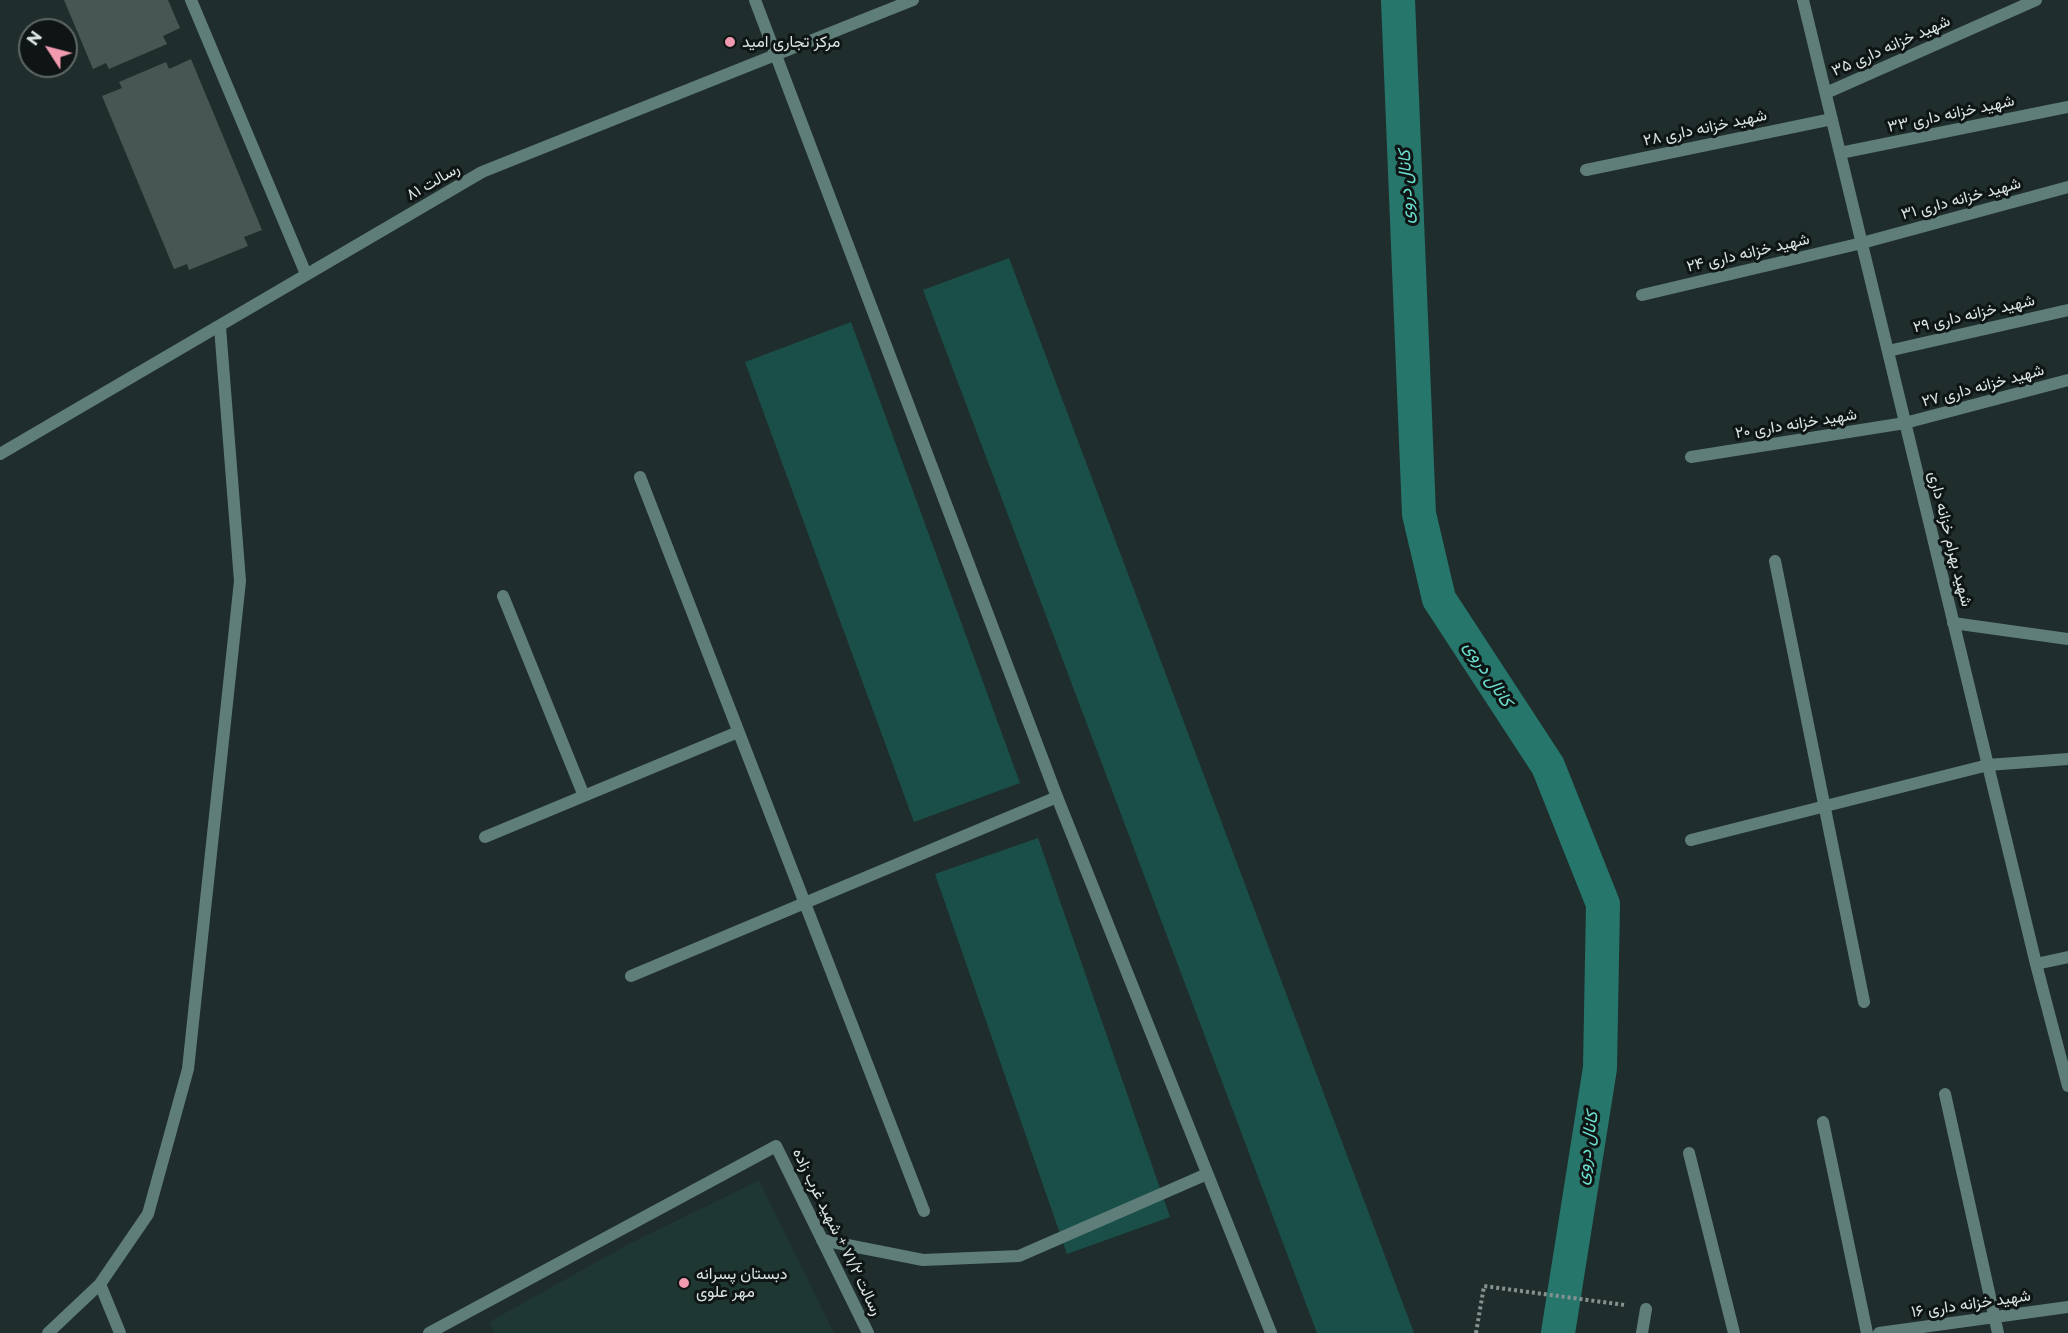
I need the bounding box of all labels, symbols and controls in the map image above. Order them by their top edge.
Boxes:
street label: شهید خزانه داری ۳۵ [1829,11,1953,81]
north arrow [18,18,78,78]
text: N [23,27,46,49]
place label: مرکز تجاری امید [742,32,840,52]
marker: مرکز تجاری امید [723,35,737,49]
street label: شهید خزانه داری ۳۳ [1886,91,2016,137]
street label: شهید خزانه داری ۲۸ [1641,106,1769,150]
water label: کانال دروی [1394,150,1418,224]
street label: رسالت ۸۱ [403,159,463,205]
street label: شهید خزانه داری ۳۱ [1899,174,2023,224]
street label: شهید خزانه داری ۲۴ [1685,230,1811,276]
street label: شهید خزانه داری ۲۹ [1911,291,2037,337]
street label: شهید خزانه داری ۲۷ [1920,360,2046,412]
street label: شهید خزانه داری ۲۰ [1734,405,1858,443]
street label: شهید بهرام خزانه داری [1924,469,1976,609]
water label: کانال دروی [1459,637,1517,711]
water label: کانال دروی [1571,1110,1603,1186]
street label: رسالت ۷۱/۲ + شهید غرب زاده [788,1145,886,1319]
place label: دبستان پسرانه مهر علوی [696,1264,787,1302]
marker: دبستان پسرانه مهر علوی [677,1276,691,1290]
street label: شهید خزانه داری ۱۶ [1910,1286,2032,1322]

